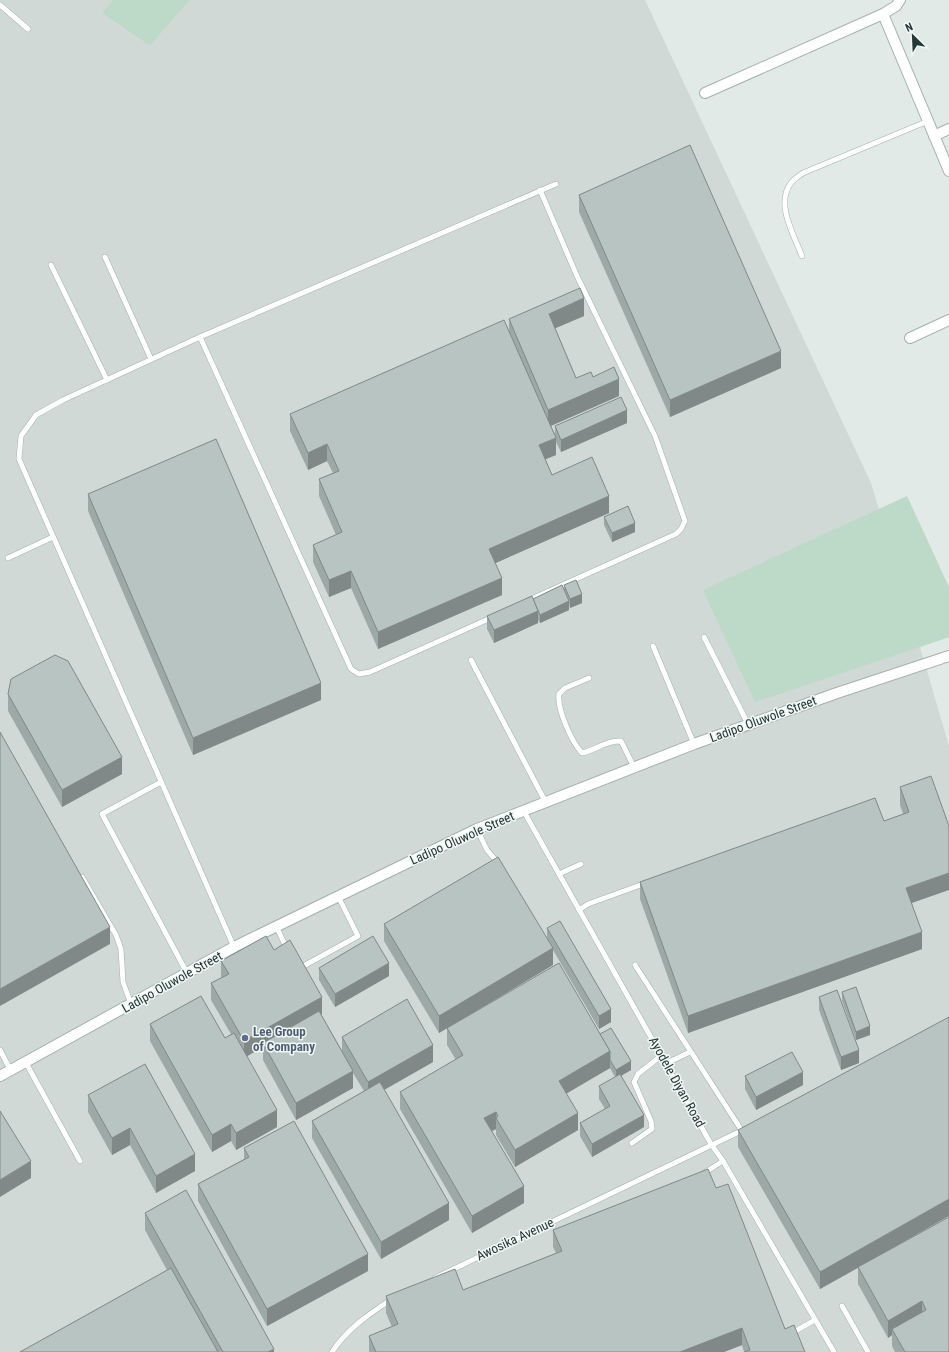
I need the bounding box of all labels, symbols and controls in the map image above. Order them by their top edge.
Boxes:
north arrow [893,16,933,56]
text: N [903,20,915,35]
street label: Ladipo Oluwole Street [708,693,818,745]
street label: Ladipo Oluwole Street [408,808,517,868]
street label: Ladipo Oluwole Street [119,948,225,1016]
place label: Lee Group of Company [253,1024,315,1054]
marker: Lee Group of Company [240,1033,250,1043]
street label: Ayodele Diyan Road [646,1034,708,1130]
street label: Awosika Avenue [474,1215,556,1263]

